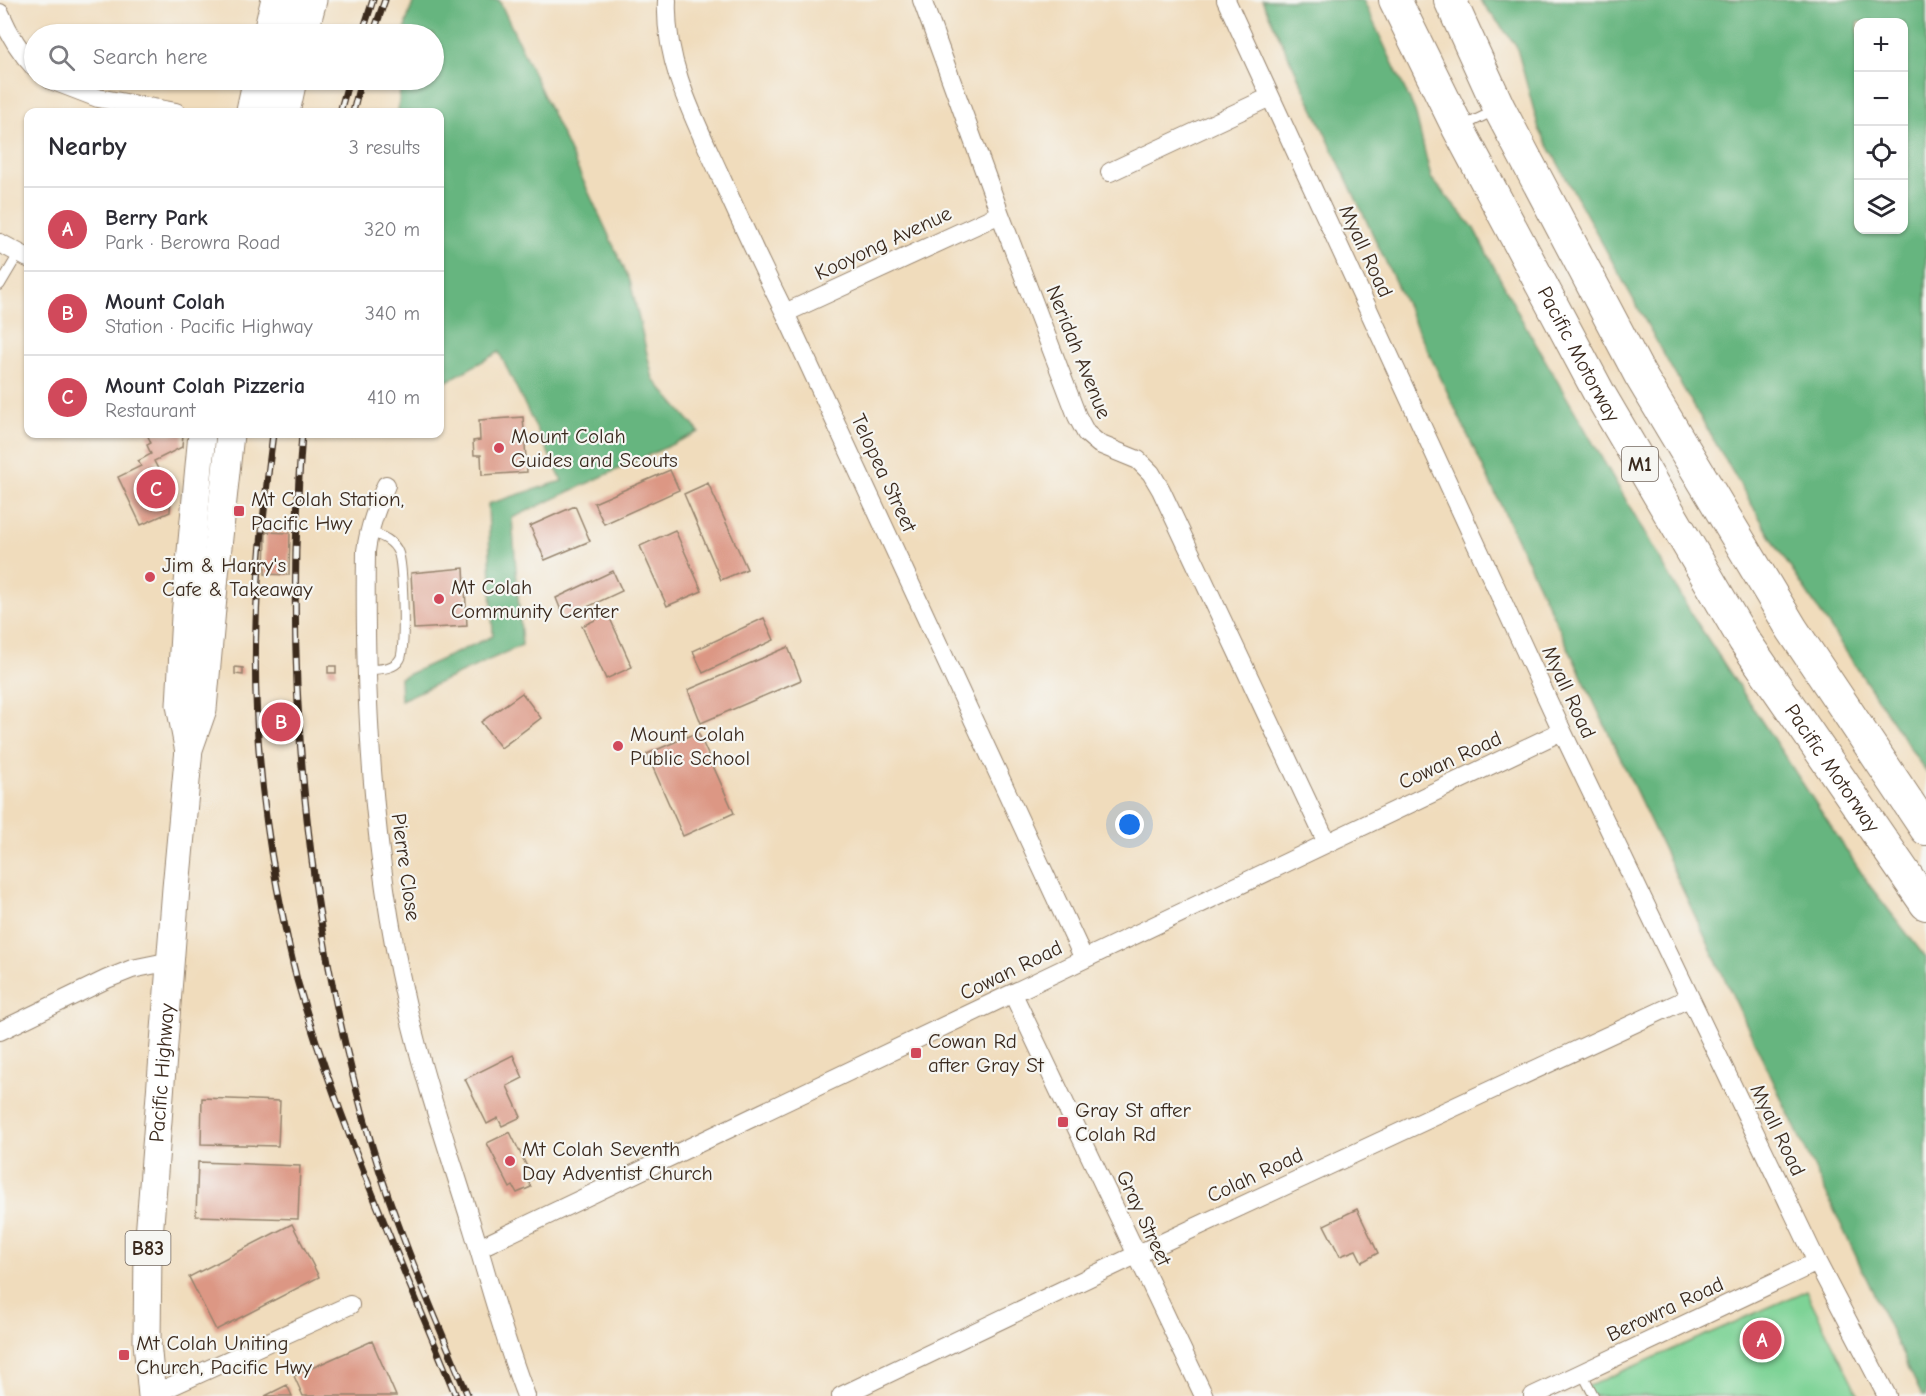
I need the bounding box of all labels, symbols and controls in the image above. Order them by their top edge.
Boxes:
map controls [1854,18,1908,234]
button: + [1854,18,1908,72]
search box [24,24,444,90]
icon: search [45,41,78,74]
text: Search here [93,44,208,70]
button: − [1854,72,1908,126]
button: locate [1854,126,1908,180]
text: Nearby [48,132,127,162]
text: 3 results [349,136,420,159]
button: layers [1854,180,1908,234]
street label: Kooyong Avenue [811,201,955,285]
street label: Myall Road [1334,201,1398,301]
text: Berry Park [105,205,208,231]
text: A [62,218,73,241]
text: 320 m [364,218,420,241]
text: Park · Berowra Road [105,231,280,254]
street label: Neridah Avenue [1041,282,1117,422]
street label: Pacific Motorway [1533,282,1625,427]
text: Mount Colah [105,289,225,315]
text: B [61,302,74,325]
text: 340 m [365,302,420,325]
text: Station · Pacific Highway [105,315,313,338]
text: Mount Colah Pizzeria [105,373,305,399]
text: C [61,386,74,409]
text: 410 m [367,386,420,409]
text: Restaurant [105,399,195,422]
street label: Telopea Street [846,410,922,537]
place label: Mount Colah Guides and Scouts [511,424,678,472]
marker: Mount Colah Guides and Scouts [492,441,506,455]
road number: M1 [1622,447,1658,481]
pin: C [136,466,176,512]
place label: Mt Colah Station, Pacific Hwy [251,487,404,535]
marker: Mt Colah Station, Pacific Hwy [232,504,246,518]
place label: Jim & Harry's Cafe & Takeaway [162,553,313,601]
marker: Jim & Harry's Cafe & Takeaway [143,570,157,584]
place label: Mt Colah Community Center [451,575,619,623]
marker: Mt Colah Community Center [432,592,446,606]
street label: Myall Road [1537,642,1601,742]
pin: B [262,700,300,744]
street label: Pacific Motorway [1780,700,1885,837]
place label: Mount Colah Public School [630,722,750,770]
street label: Cowan Road [1395,726,1505,794]
marker: Mount Colah Public School [611,739,625,753]
your location [1115,810,1144,839]
street label: Pierre Close [387,812,425,922]
street label: Cowan Road [956,935,1066,1005]
street label: Pacific Highway [144,1002,179,1143]
place label: Cowan Rd after Gray St [928,1029,1045,1077]
marker: Cowan Rd after Gray St [909,1046,923,1060]
street label: Myall Road [1746,1080,1810,1180]
place label: Gray St after Colah Rd [1075,1098,1191,1146]
marker: Gray St after Colah Rd [1056,1115,1070,1129]
place label: Mt Colah Seventh Day Adventist Church [522,1137,713,1185]
street label: Colah Road [1203,1142,1307,1208]
marker: Mt Colah Seventh Day Adventist Church [503,1154,517,1168]
street label: Gray Street [1111,1166,1177,1271]
road number: B83 [126,1231,170,1265]
street label: Berowra Road [1603,1271,1727,1347]
pin: A [1742,1318,1782,1362]
place label: Mt Colah Uniting Church, Pacific Hwy [136,1331,313,1379]
marker: Mt Colah Uniting Church, Pacific Hwy [117,1348,131,1362]

